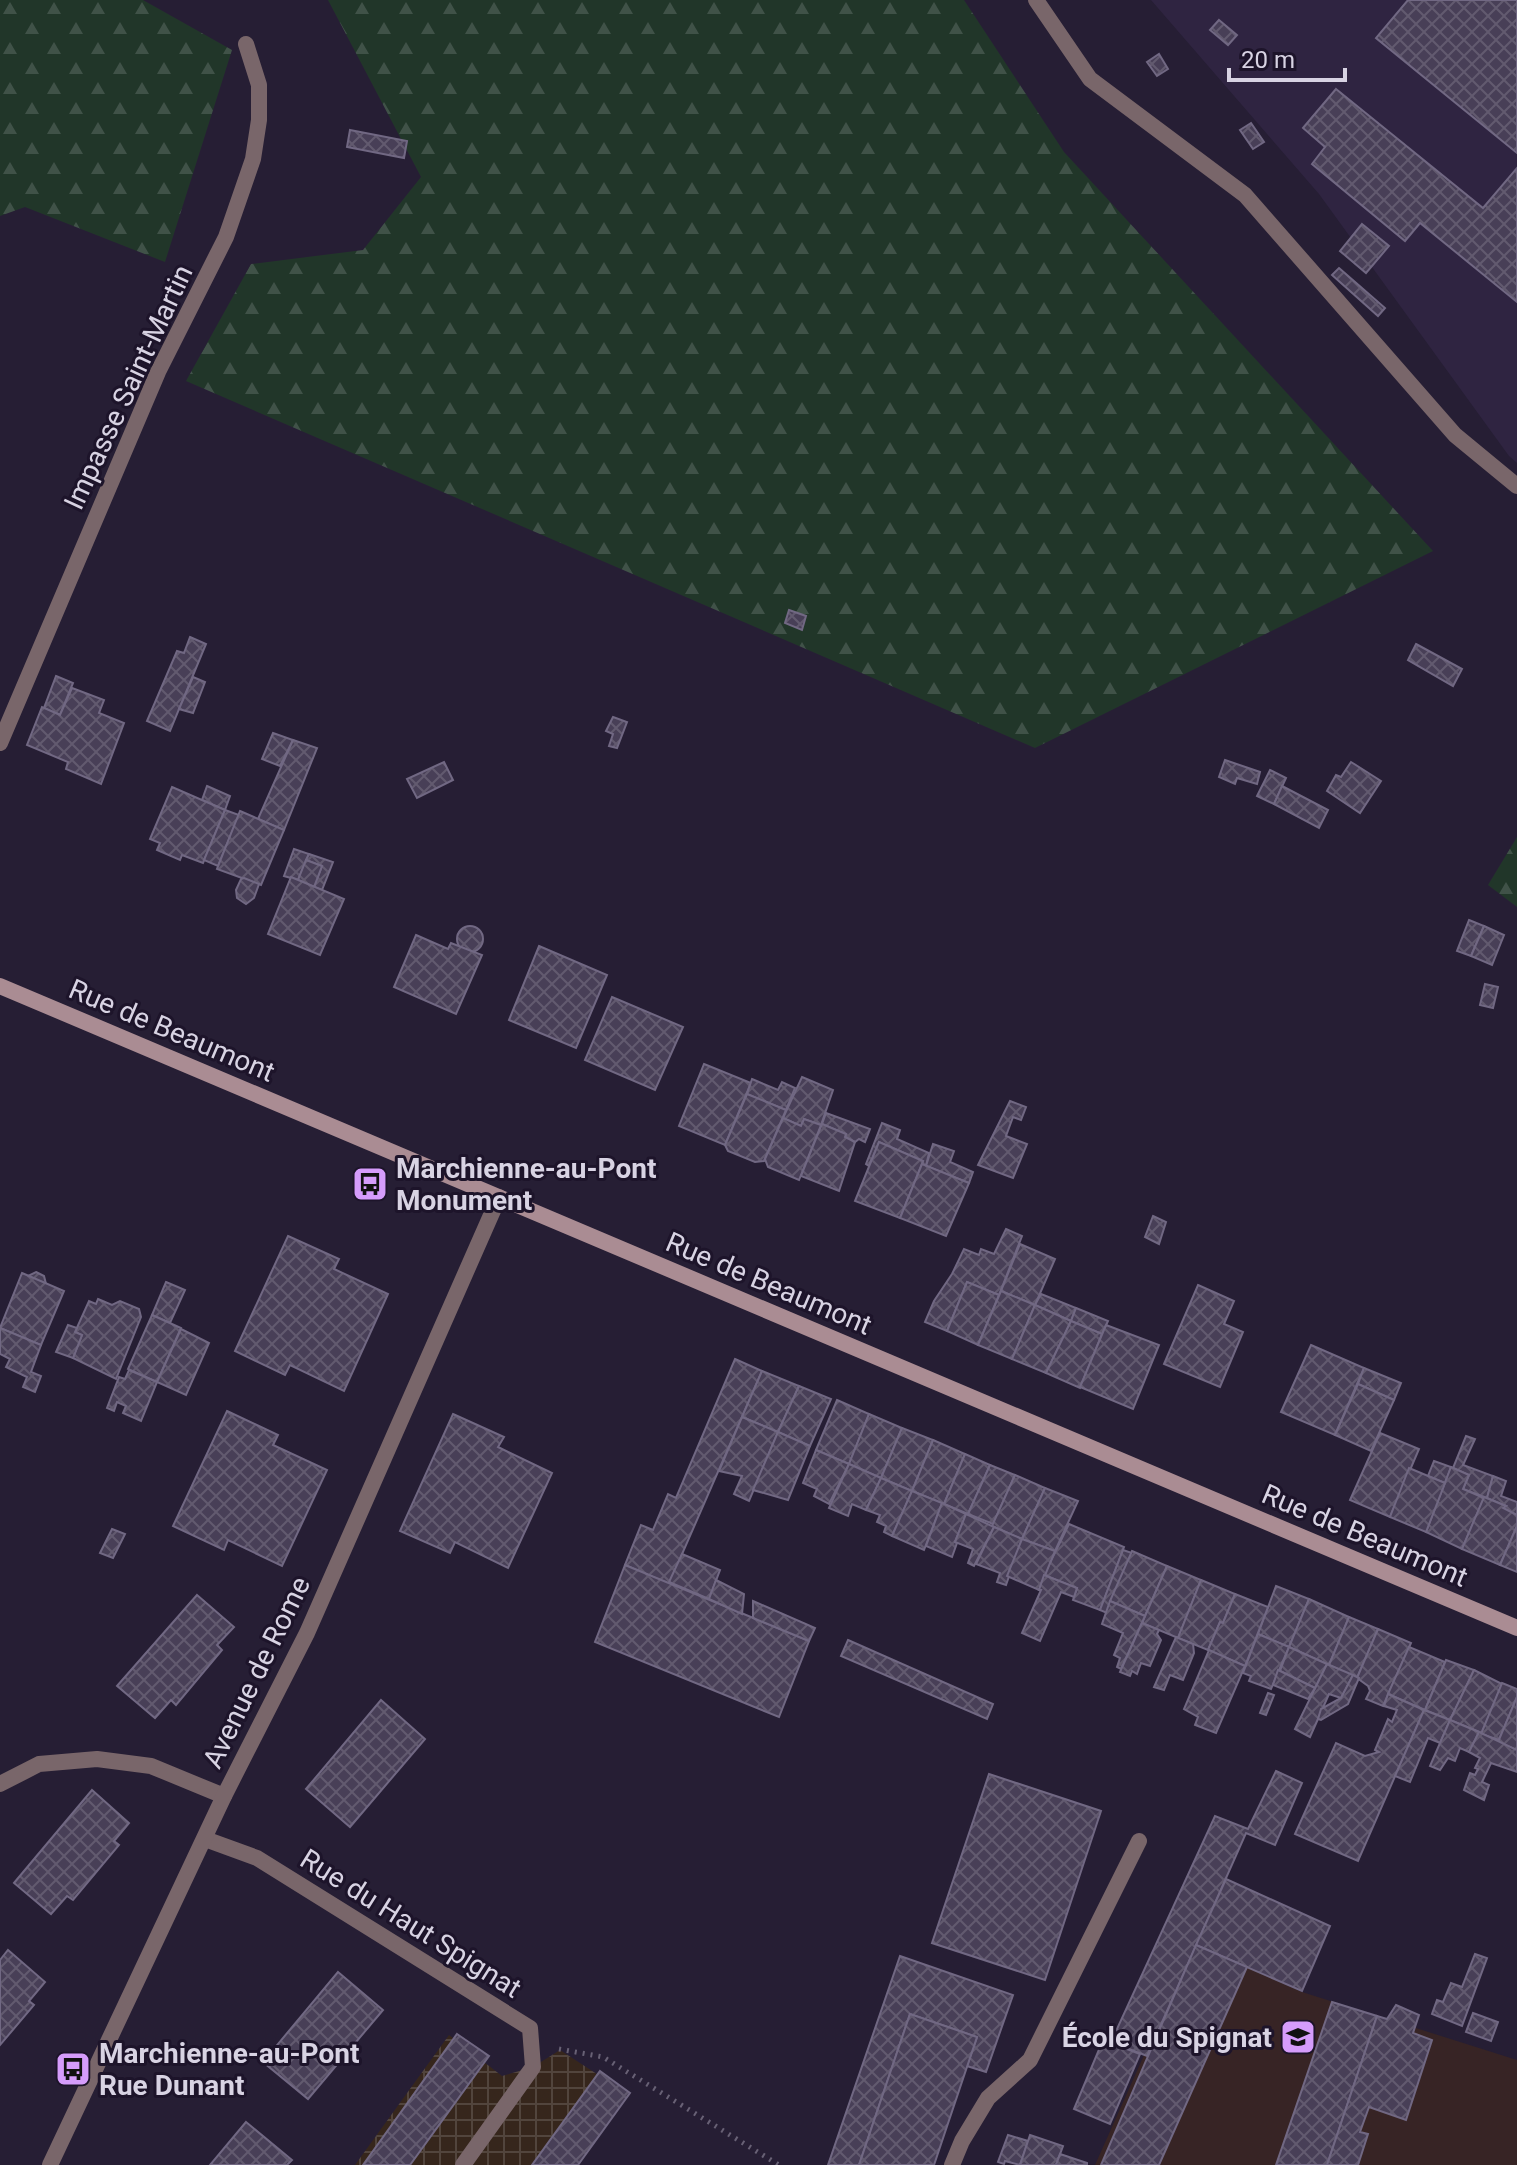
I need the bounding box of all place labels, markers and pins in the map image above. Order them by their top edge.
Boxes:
place label: Marchienne-au-Pont Monument [396,1152,656,1217]
bus stop icon: Marchienne-au-Pont Monument [351,1165,389,1203]
school or university icon: École du Spignat [1279,2018,1317,2056]
place label: École du Spignat [1062,2021,1272,2054]
place label: Marchienne-au-Pont Rue Dunant [99,2037,359,2102]
bus stop icon: Marchienne-au-Pont Rue Dunant [54,2050,92,2088]

